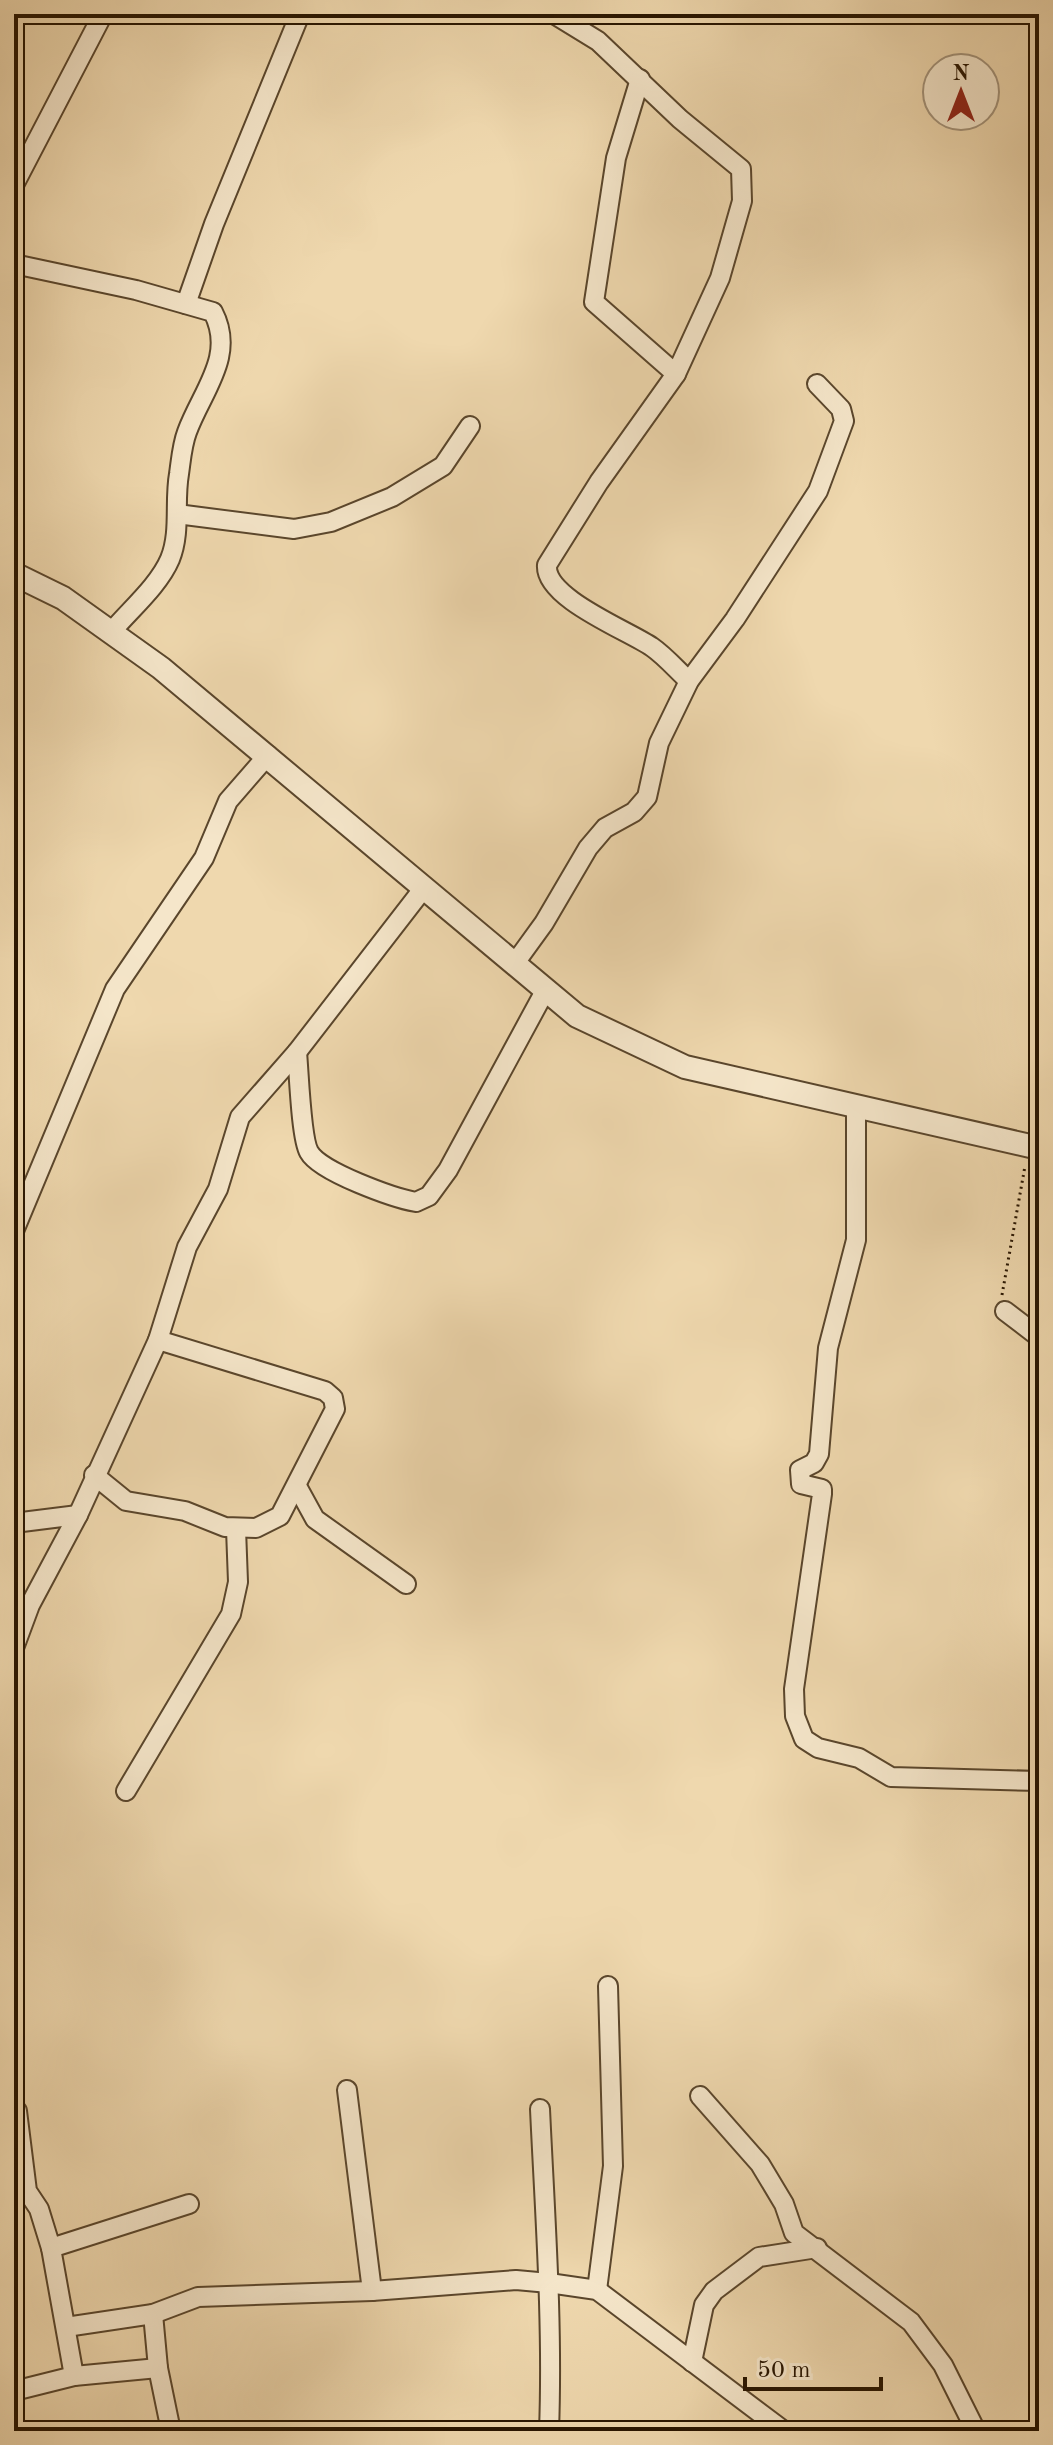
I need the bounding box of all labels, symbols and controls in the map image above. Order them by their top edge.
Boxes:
north arrow [921,52,1001,132]
text: N [953,63,970,85]
scale bar [745,2341,881,2391]
text: 50 m [757,2359,811,2383]

